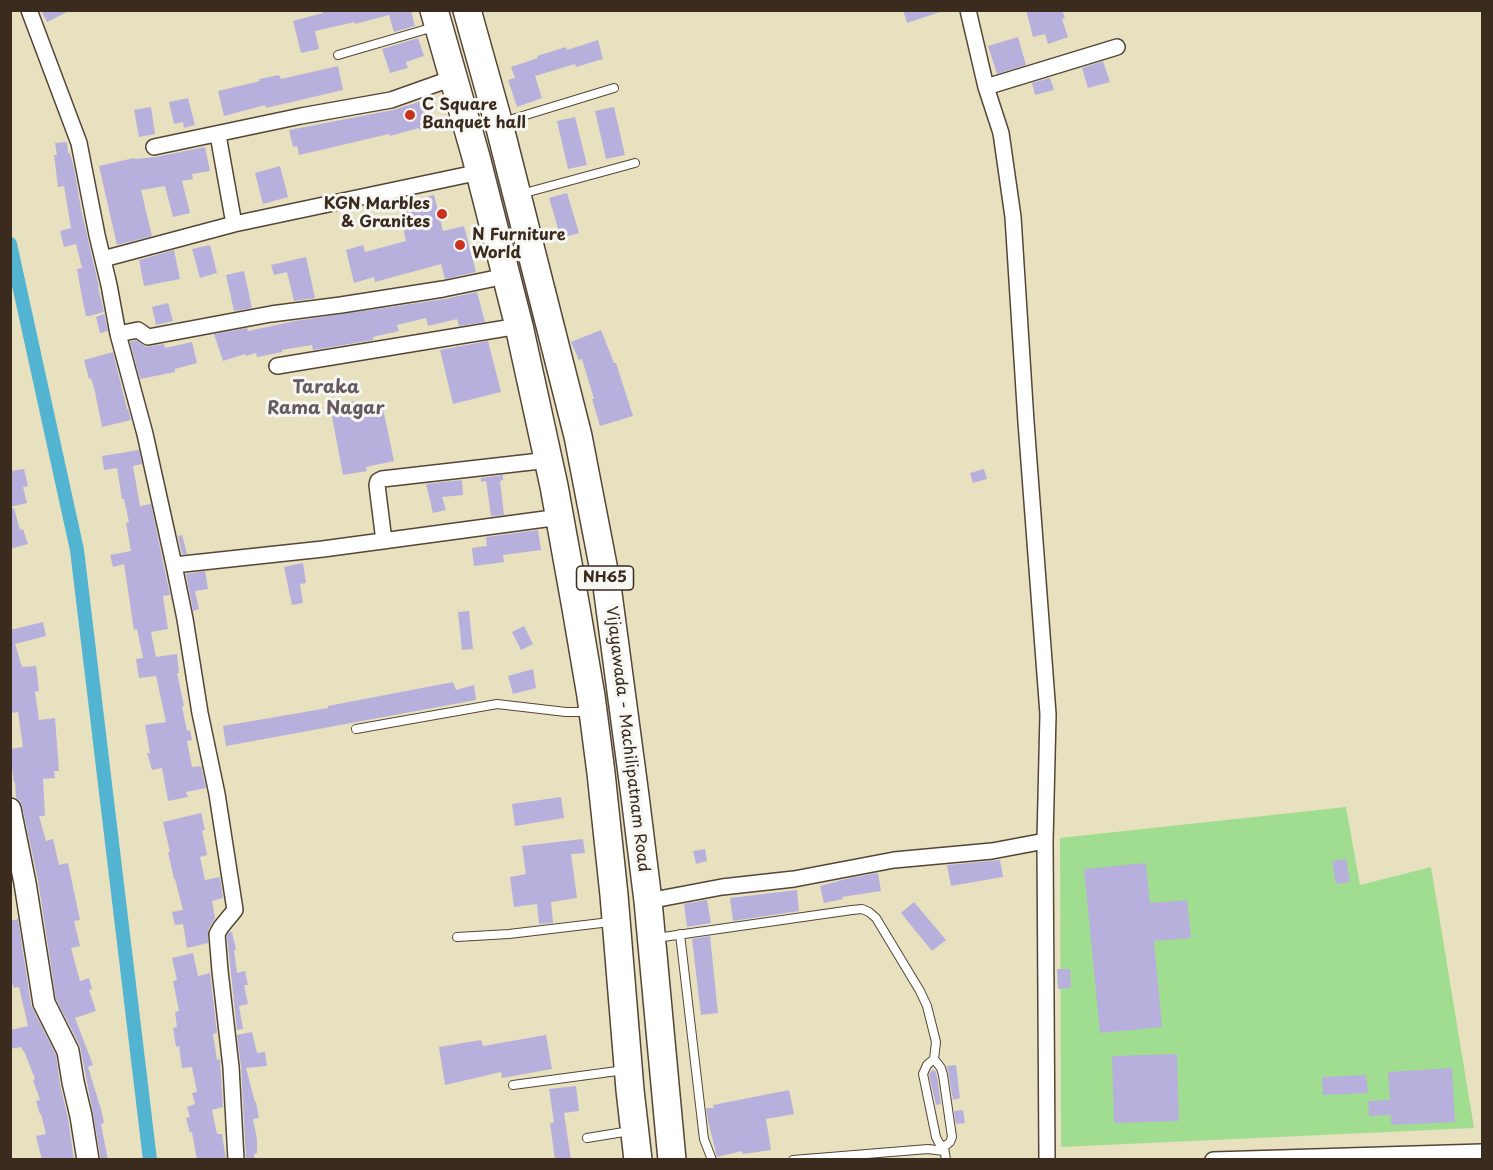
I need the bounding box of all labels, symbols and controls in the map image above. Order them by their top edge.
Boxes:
place label: C Square Banquet hall [422,96,526,134]
marker: C Square Banquet hall [403,108,417,122]
place label: KGN Marbles & Granites [324,195,430,233]
marker: KGN Marbles & Granites [435,207,449,221]
place label: N Furniture World [472,226,566,264]
marker: N Furniture World [453,238,467,252]
district label: Taraka Rama Nagar [267,377,385,420]
road number: NH65 [576,566,634,590]
street label: Vijayawada - Machilipatnam Road [601,605,653,873]

